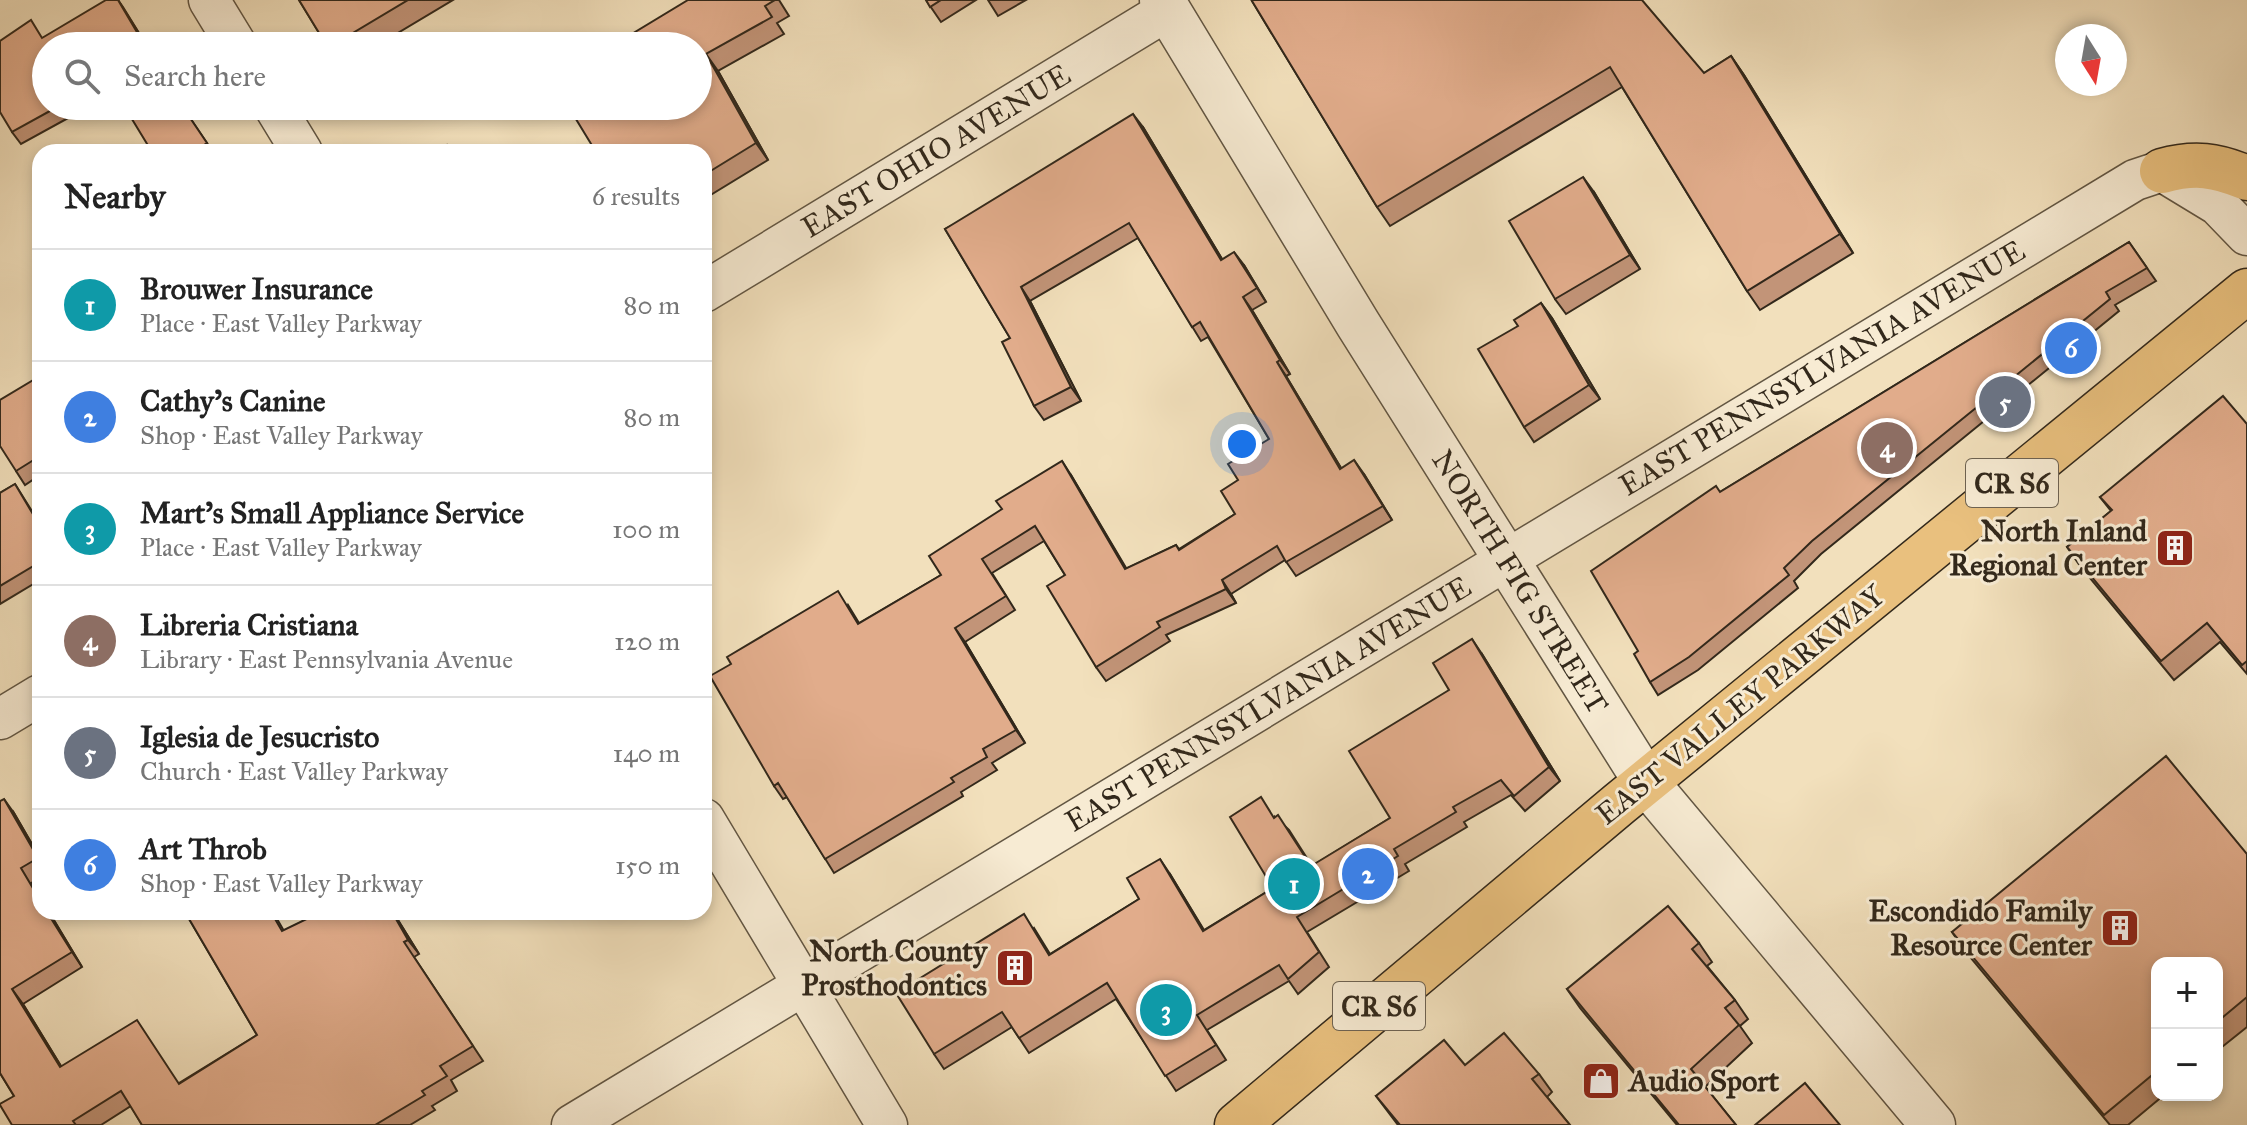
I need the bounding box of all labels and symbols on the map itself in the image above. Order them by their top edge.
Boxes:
north arrow [2055,24,2127,96]
street label: EAST OHIO AVENUE [795,56,1077,246]
street label: EAST PENNSYLVANIA AVENUE [1613,232,2031,504]
pin: 6 [2045,318,2097,378]
pin: 5 [1979,372,2031,432]
pin: 4 [1861,418,1913,478]
your location [1222,424,1262,464]
street label: NORTH FIG STREET [1424,443,1616,721]
road number: CR S6 [1966,459,2058,507]
place label: North Inland Regional Center [1949,513,2148,583]
building icon: North Inland Regional Center [2154,527,2196,569]
street label: EAST PENNSYLVANIA AVENUE [1059,568,1477,840]
street label: EAST VALLEY PARKWAY [1589,577,1892,832]
pin: 2 [1342,844,1394,904]
pin: 1 [1268,854,1320,914]
place label: Escondido Family Resource Center [1869,893,2093,963]
building icon: Escondido Family Resource Center [2099,907,2141,949]
place label: North County Prosthodontics [801,933,988,1003]
building icon: North County Prosthodontics [994,947,1036,989]
pin: 3 [1140,980,1192,1040]
road number: CR S6 [1333,982,1425,1030]
shop icon: Audio Sport [1580,1060,1622,1102]
place label: Audio Sport [1627,1063,1780,1099]

